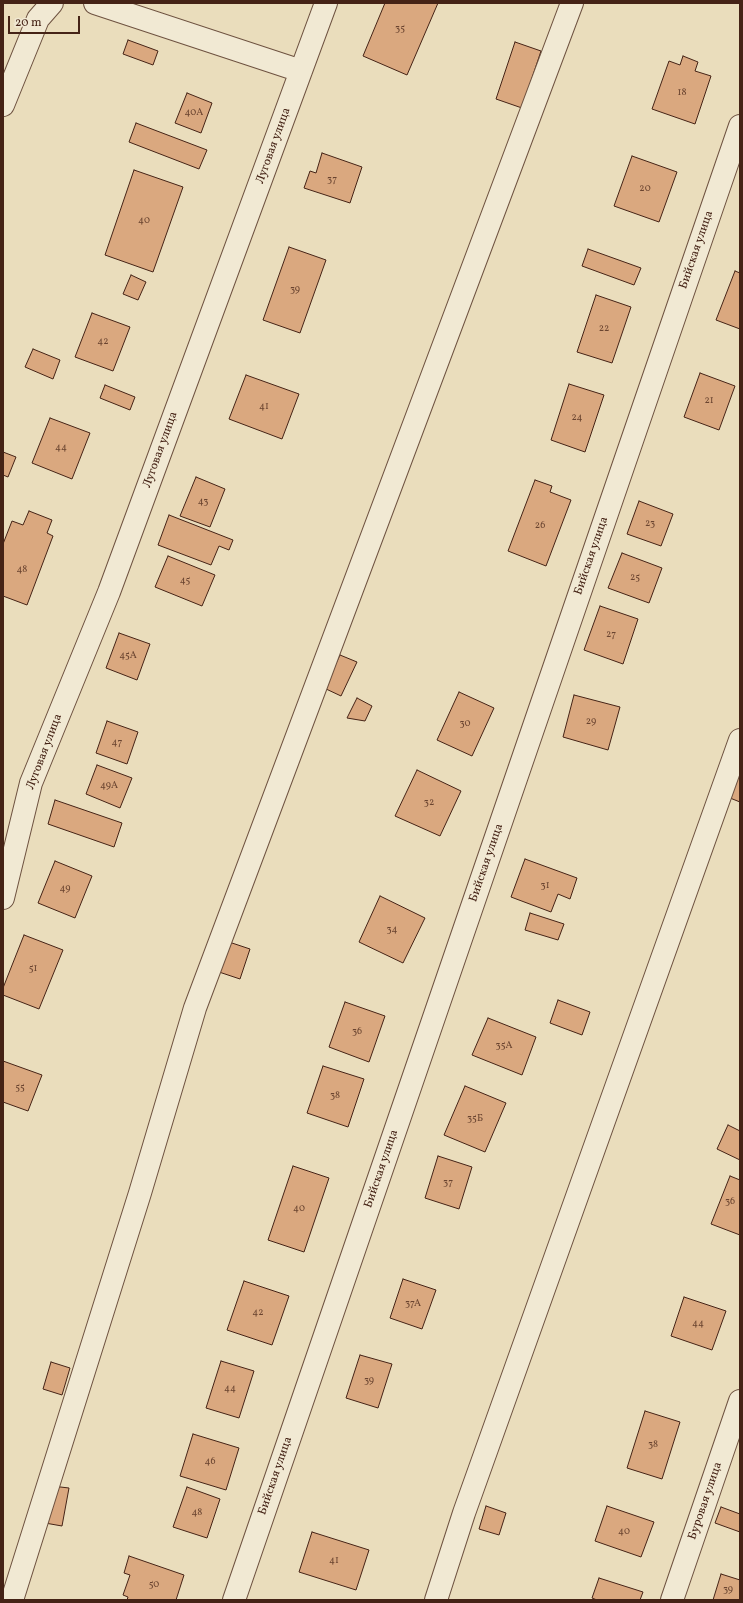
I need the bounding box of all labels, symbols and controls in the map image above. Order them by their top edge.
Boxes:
scale bar [10,8,82,34]
text: 20 m [15,15,42,31]
house number: 35 [395,23,405,35]
house number: 18 [678,87,686,99]
street label: Луговая улица [254,106,294,186]
house number: 40А [185,107,203,119]
house number: 37 [327,174,337,186]
house number: 20 [639,183,651,195]
street label: Бийская улица [677,209,717,291]
house number: 40 [138,215,150,227]
house number: 39 [290,284,300,296]
house number: 22 [599,323,609,335]
house number: 42 [97,336,109,348]
house number: 21 [704,395,714,407]
house number: 41 [259,401,269,413]
street label: Луговая улица [141,410,181,490]
house number: 24 [571,412,583,424]
house number: 44 [55,442,67,454]
house number: 43 [198,496,208,508]
street label: Бийская улица [572,515,612,597]
house number: 23 [645,518,655,530]
house number: 26 [535,520,545,532]
house number: 48 [17,564,27,576]
house number: 25 [630,572,640,584]
house number: 45 [180,575,190,587]
house number: 27 [606,629,616,641]
house number: 45А [119,650,137,662]
street label: Луговая улица [24,712,66,792]
house number: 29 [586,716,596,728]
house number: 30 [460,718,470,730]
house number: 47 [112,737,122,749]
house number: 49А [100,780,118,792]
house number: 32 [424,797,434,809]
street label: Бийская улица [467,822,507,904]
house number: 31 [540,880,550,892]
house number: 49 [60,883,70,895]
house number: 34 [386,924,398,936]
house number: 51 [29,963,37,975]
house number: 36 [352,1026,362,1038]
house number: 35А [496,1040,512,1052]
house number: 55 [15,1082,25,1094]
house number: 38 [330,1090,340,1102]
house number: 35Б [467,1113,483,1125]
street label: Бийская улица [362,1128,402,1210]
house number: 37 [443,1177,453,1189]
house number: 36 [725,1196,735,1208]
house number: 40 [293,1203,305,1215]
house number: 37А [405,1298,421,1310]
house number: 42 [252,1307,264,1319]
house number: 44 [692,1318,704,1330]
house number: 39 [364,1375,374,1387]
house number: 44 [224,1383,236,1395]
street label: Бийская улица [256,1435,296,1517]
house number: 38 [648,1439,658,1451]
house number: 46 [205,1456,215,1468]
street label: Буровая улица [686,1460,726,1542]
house number: 48 [192,1507,202,1519]
house number: 40 [618,1526,630,1538]
house number: 41 [329,1555,339,1567]
house number: 50 [149,1579,159,1591]
house number: 39 [723,1584,733,1596]

